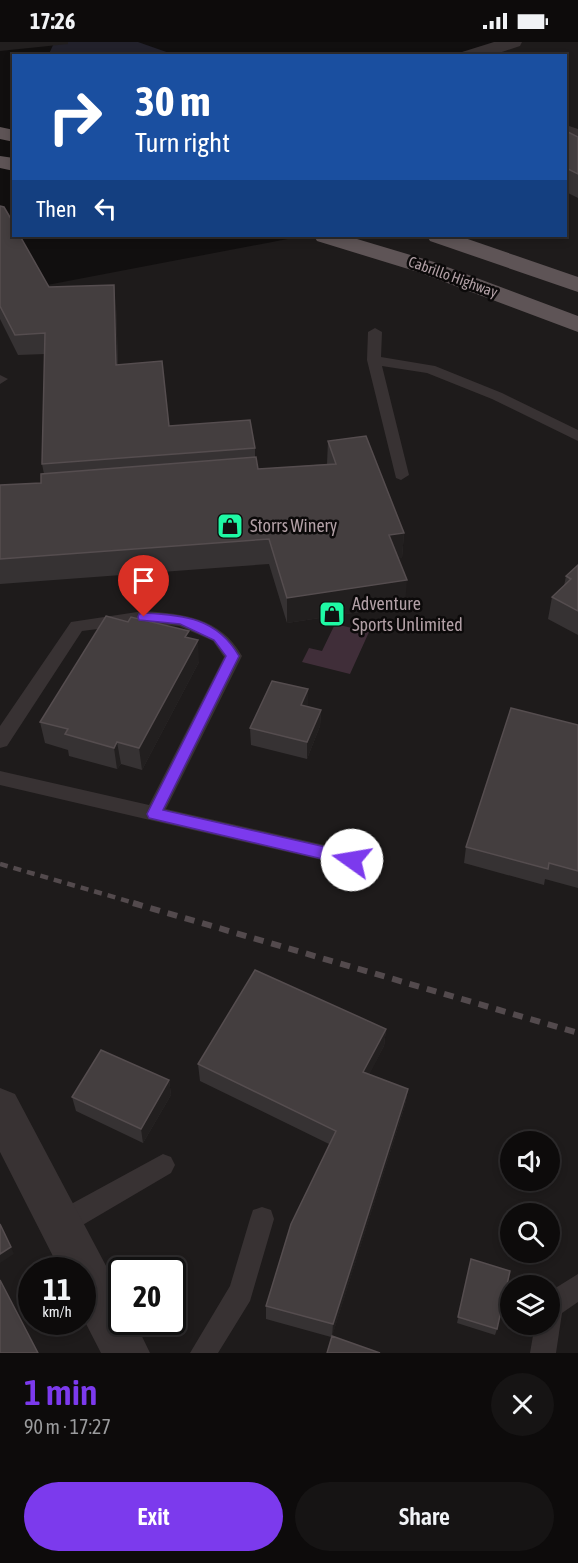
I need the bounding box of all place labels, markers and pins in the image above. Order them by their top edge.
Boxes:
shop icon: Storrs Winery [215,511,245,541]
place label: Storrs Winery [250,515,337,536]
pin [118,555,169,617]
place label: Adventure Sports Unlimited [352,593,463,635]
shop icon: Adventure Sports Unlimited [317,599,347,629]

